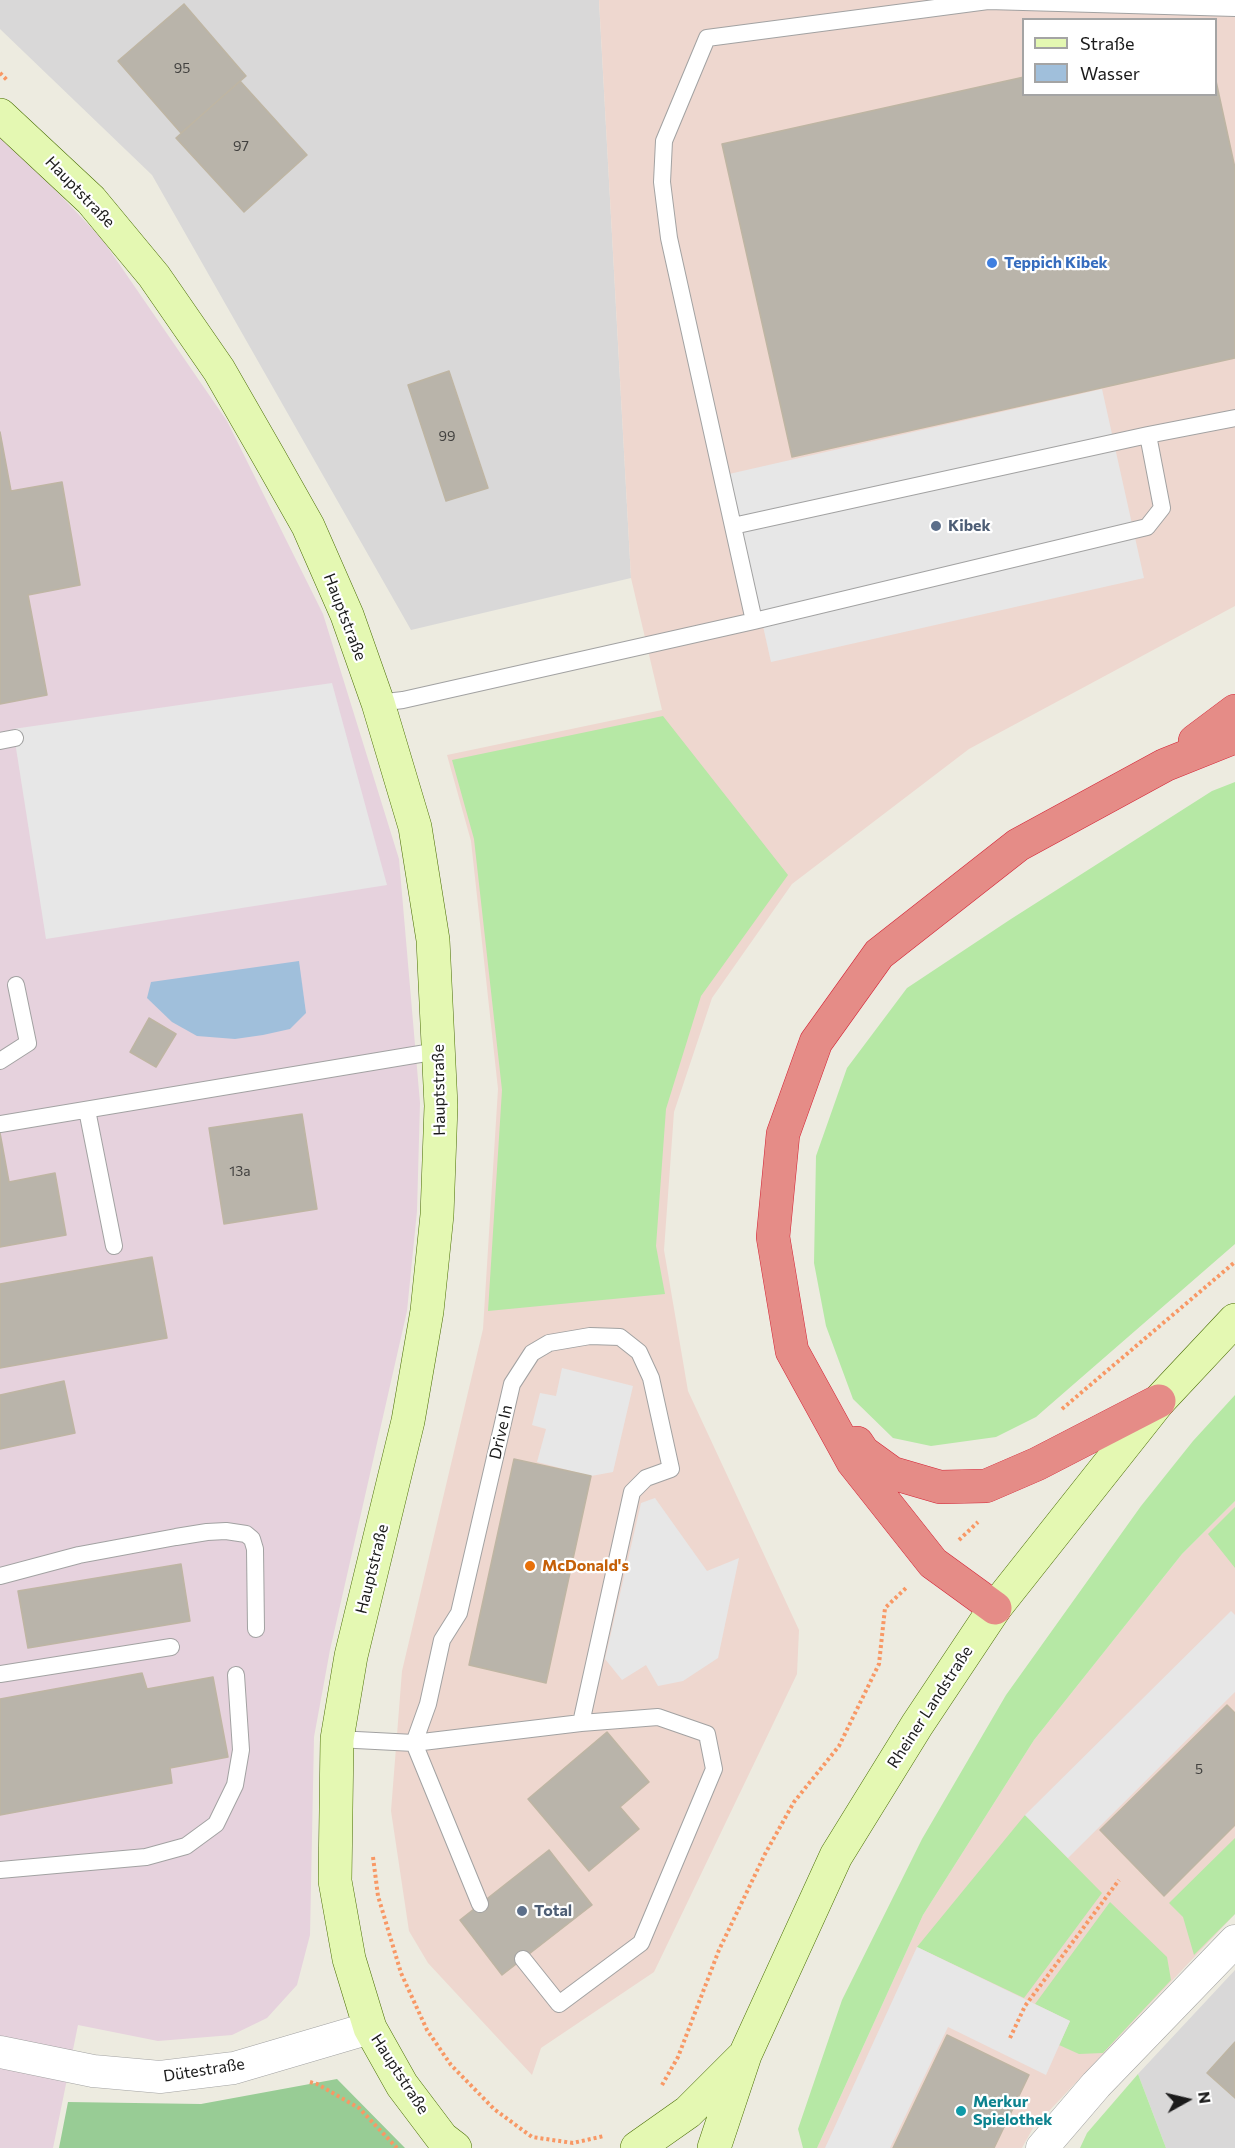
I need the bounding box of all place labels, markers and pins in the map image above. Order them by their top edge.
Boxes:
place label: Teppich Kibek [1004,253,1108,273]
marker: Teppich Kibek [985,256,999,270]
place label: Kibek [948,516,991,536]
marker: Kibek [929,519,943,533]
place label: McDonald's [542,1556,629,1576]
marker: McDonald's [523,1559,537,1573]
place label: Total [534,1901,572,1921]
marker: Total [515,1904,529,1918]
place label: Merkur Spielothek [973,2092,1052,2130]
marker: Merkur Spielothek [954,2104,968,2118]

